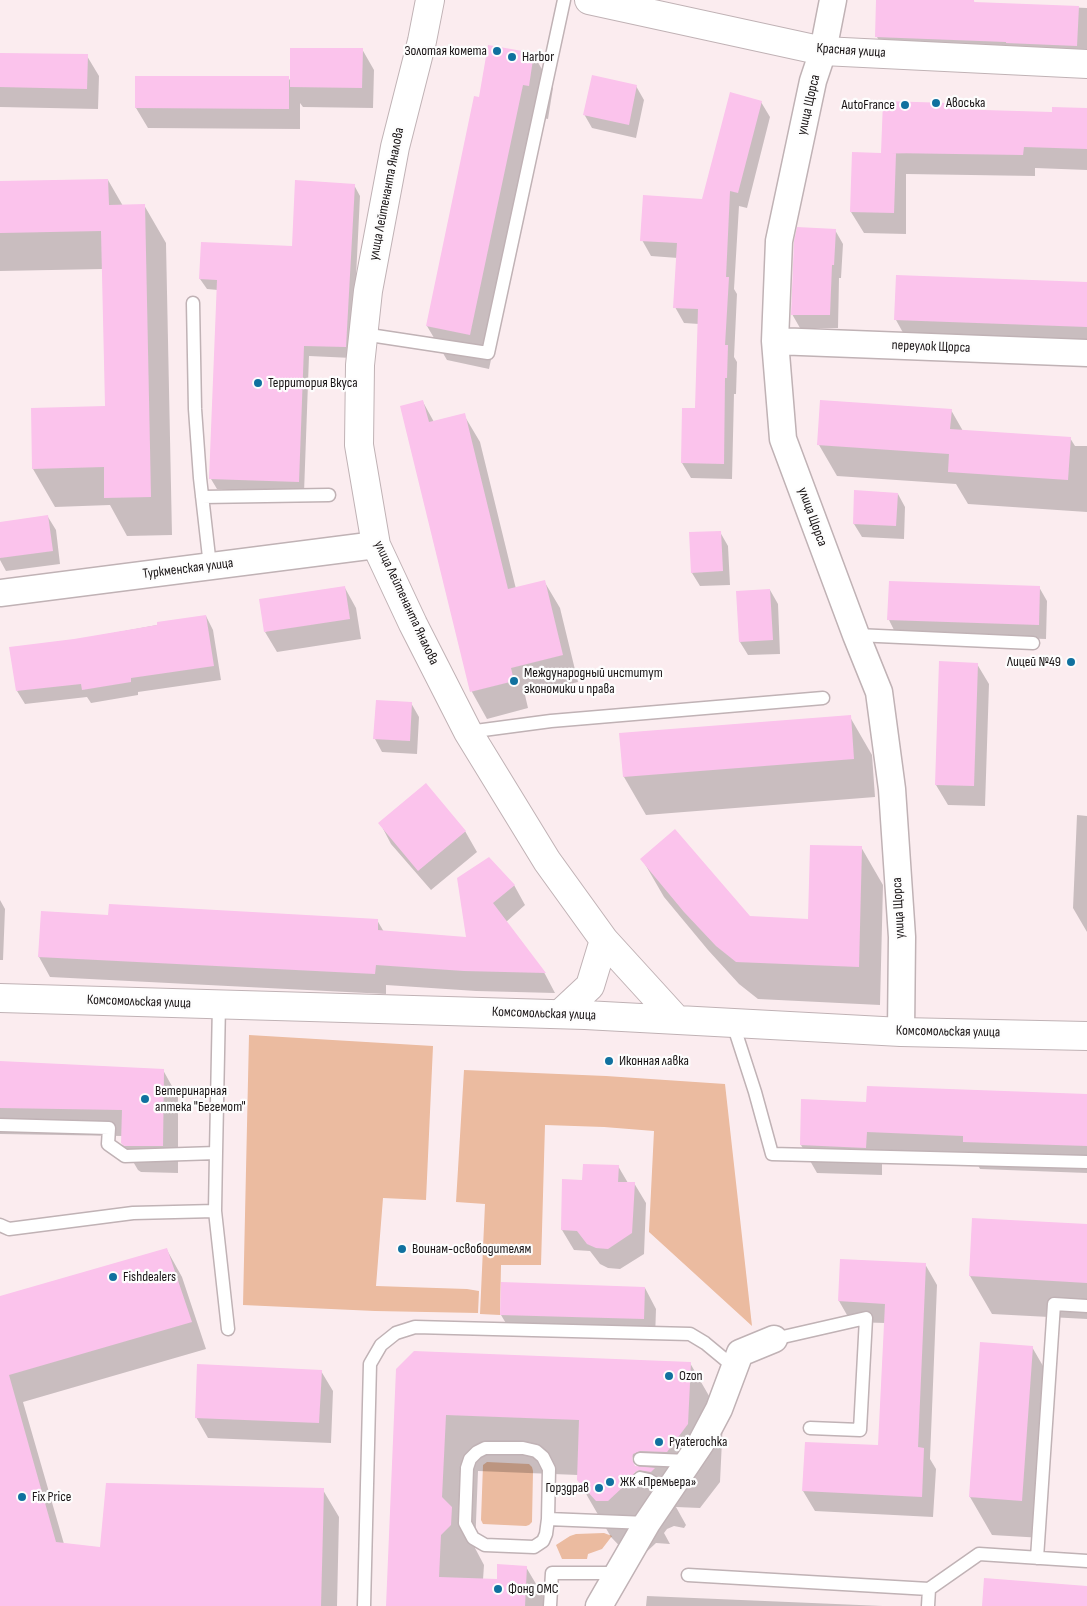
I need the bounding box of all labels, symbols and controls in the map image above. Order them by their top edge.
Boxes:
street label: Красная улица [816,40,886,62]
place label: Золотая комета [404,43,487,59]
marker: Золотая комета [491,45,503,57]
place label: Harbor [522,49,554,65]
marker: Harbor [506,51,518,63]
street label: улица Щорса [794,73,824,137]
place label: Авоська [946,95,985,111]
place label: AutoFrance [842,97,895,113]
marker: Авоська [930,97,942,109]
marker: AutoFrance [899,99,911,111]
street label: улица Лейтенанта Яналова [366,126,408,262]
street label: переулок Щорса [891,337,971,357]
place label: Территория Вкуса [268,375,358,391]
marker: Территория Вкуса [252,377,264,389]
street label: улица Щорса [794,485,830,549]
street label: улица Лейтенанта Яналова [370,538,442,668]
street label: Туркменская улица [142,555,234,583]
place label: Лицей №49 [1007,654,1061,670]
marker: Лицей №49 [1065,656,1077,668]
place label: Международный институт экономики и права [524,665,663,698]
marker: Международный институт экономики и права [508,675,520,687]
street label: улица Щорса [889,877,909,939]
street label: Комсомольская улица [87,992,191,1012]
street label: Комсомольская улица [492,1004,596,1024]
street label: Комсомольская улица [896,1023,1000,1041]
place label: Иконная лавка [619,1053,689,1069]
marker: Иконная лавка [603,1055,615,1067]
place label: Ветеринарная аптека "Бегемот" [155,1083,246,1116]
marker: Ветеринарная аптека "Бегемот" [139,1093,151,1105]
place label: Воинам-освободителям [412,1241,531,1257]
marker: Воинам-освободителям [396,1243,408,1255]
place label: Fishdealers [123,1269,176,1285]
marker: Fishdealers [107,1271,119,1283]
place label: Ozon [679,1368,703,1384]
marker: Ozon [663,1370,675,1382]
place label: Pyaterochka [669,1434,727,1450]
marker: Pyaterochka [653,1436,665,1448]
place label: ЖК «Премьера» [620,1474,696,1490]
marker: ЖК «Премьера» [604,1476,616,1488]
place label: Горздрав [545,1480,589,1496]
marker: Горздрав [593,1482,605,1494]
place label: Fix Price [32,1489,71,1505]
marker: Fix Price [16,1491,28,1503]
place label: Фонд ОМС [508,1581,559,1597]
marker: Фонд ОМС [492,1583,504,1595]

